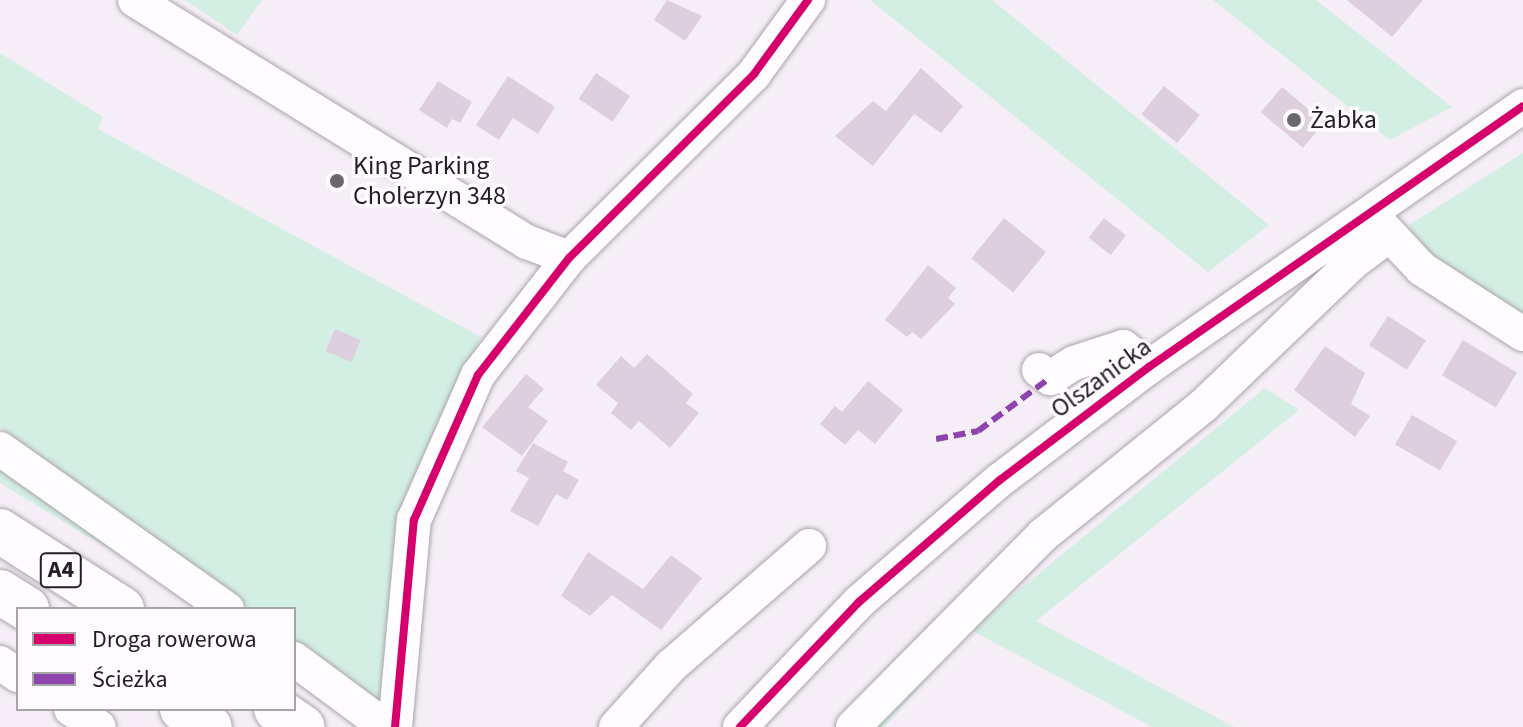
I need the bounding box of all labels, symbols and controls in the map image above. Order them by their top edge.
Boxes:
place label: Żabka [1310,104,1377,136]
marker: Żabka [1285,111,1303,129]
place label: King Parking Cholerzyn 348 [353,150,506,212]
marker: King Parking Cholerzyn 348 [328,172,346,190]
street label: Olszanicka [1045,331,1157,425]
road number: A4 [39,550,83,590]
legend [16,607,296,711]
text: Droga rowerowa [92,622,257,657]
text: Ścieżka [92,662,168,697]

